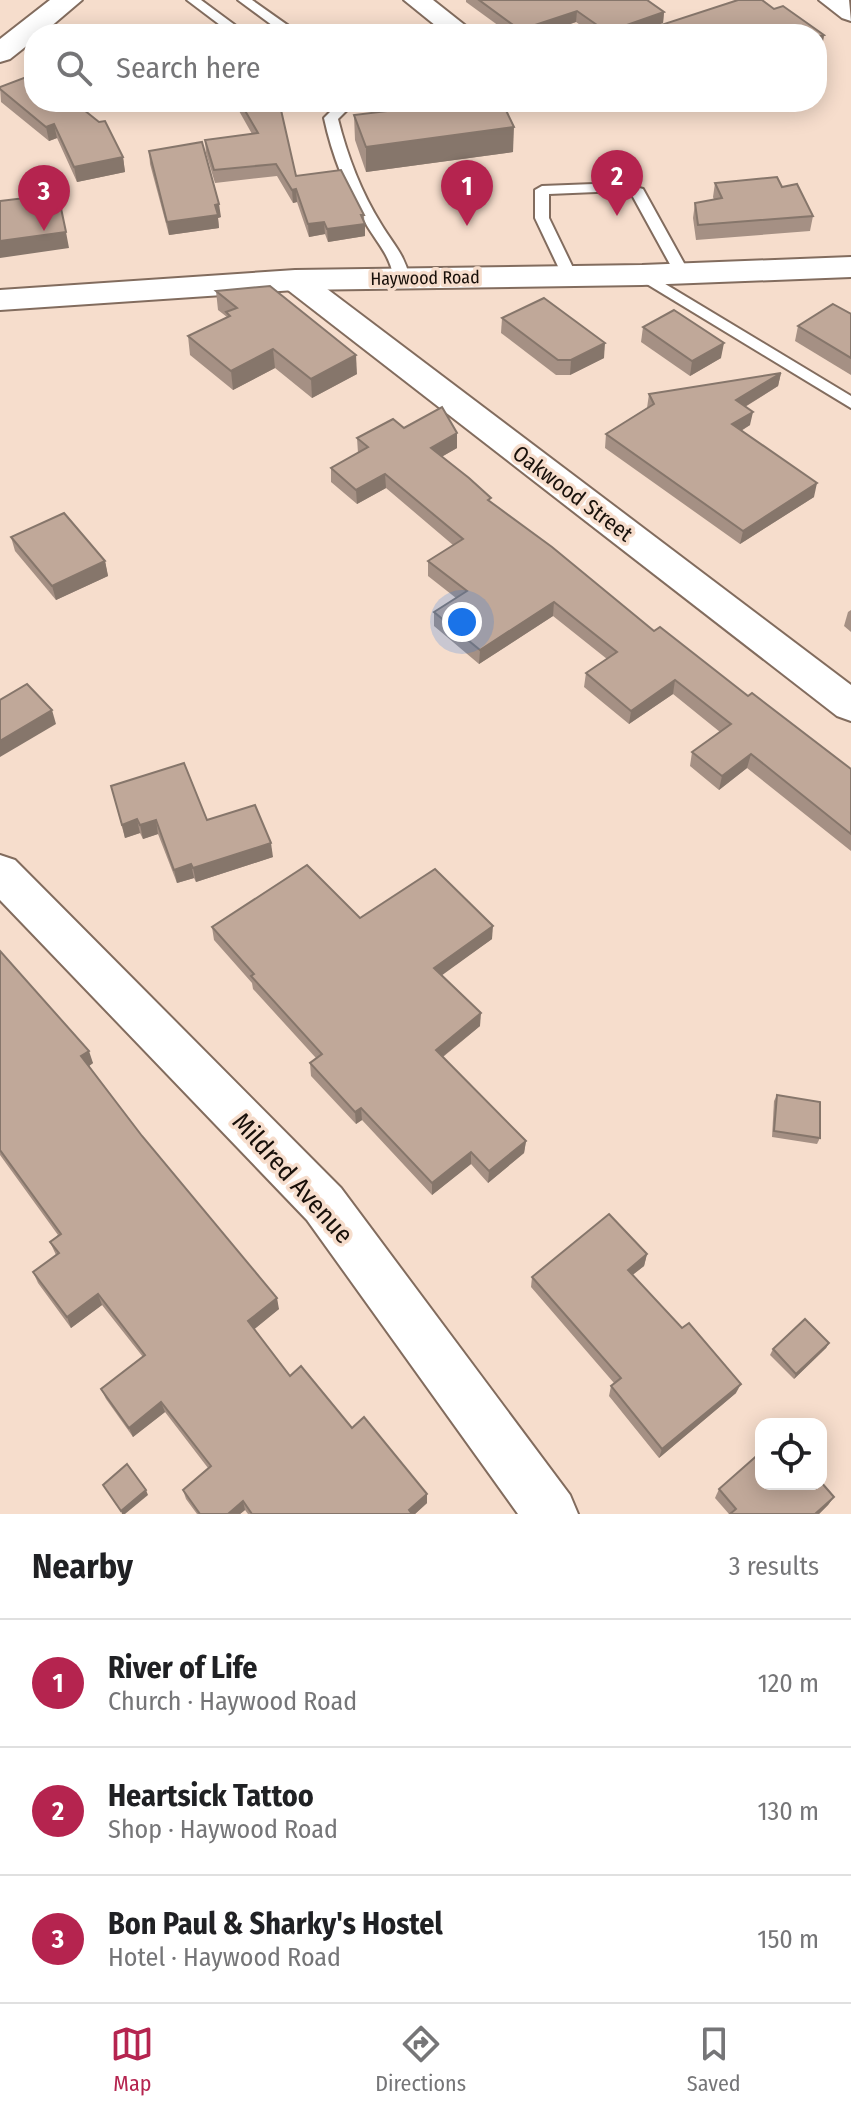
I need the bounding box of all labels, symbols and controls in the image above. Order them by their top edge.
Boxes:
search box [24,24,827,112]
icon: search [52,46,96,90]
text: Search here [116,50,261,86]
pin: 2 [591,150,643,216]
pin: 1 [441,160,493,226]
pin: 3 [18,165,70,231]
street label: Haywood Road [370,266,480,290]
street label: Oakwood Street [507,440,639,548]
your location [442,602,482,642]
street label: Mildred Avenue [226,1107,359,1250]
map controls [755,1418,827,1490]
button: locate [755,1418,827,1490]
text: Nearby [32,1546,133,1587]
text: 3 results [729,1551,819,1582]
text: River of Life [108,1650,258,1686]
text: 1 [53,1668,64,1699]
text: 120 m [758,1668,819,1699]
text: Church · Haywood Road [108,1686,357,1717]
text: Heartsick Tattoo [108,1778,314,1814]
text: 2 [52,1796,64,1827]
text: 130 m [757,1796,819,1827]
text: Shop · Haywood Road [108,1814,338,1845]
text: Bon Paul & Sharky's Hostel [108,1906,443,1942]
text: 3 [52,1924,64,1955]
text: 150 m [757,1924,819,1955]
text: Hotel · Haywood Road [108,1942,341,1973]
tab: Map [110,2022,154,2097]
tab: Directions [375,2022,466,2097]
tab: Saved [687,2022,741,2097]

